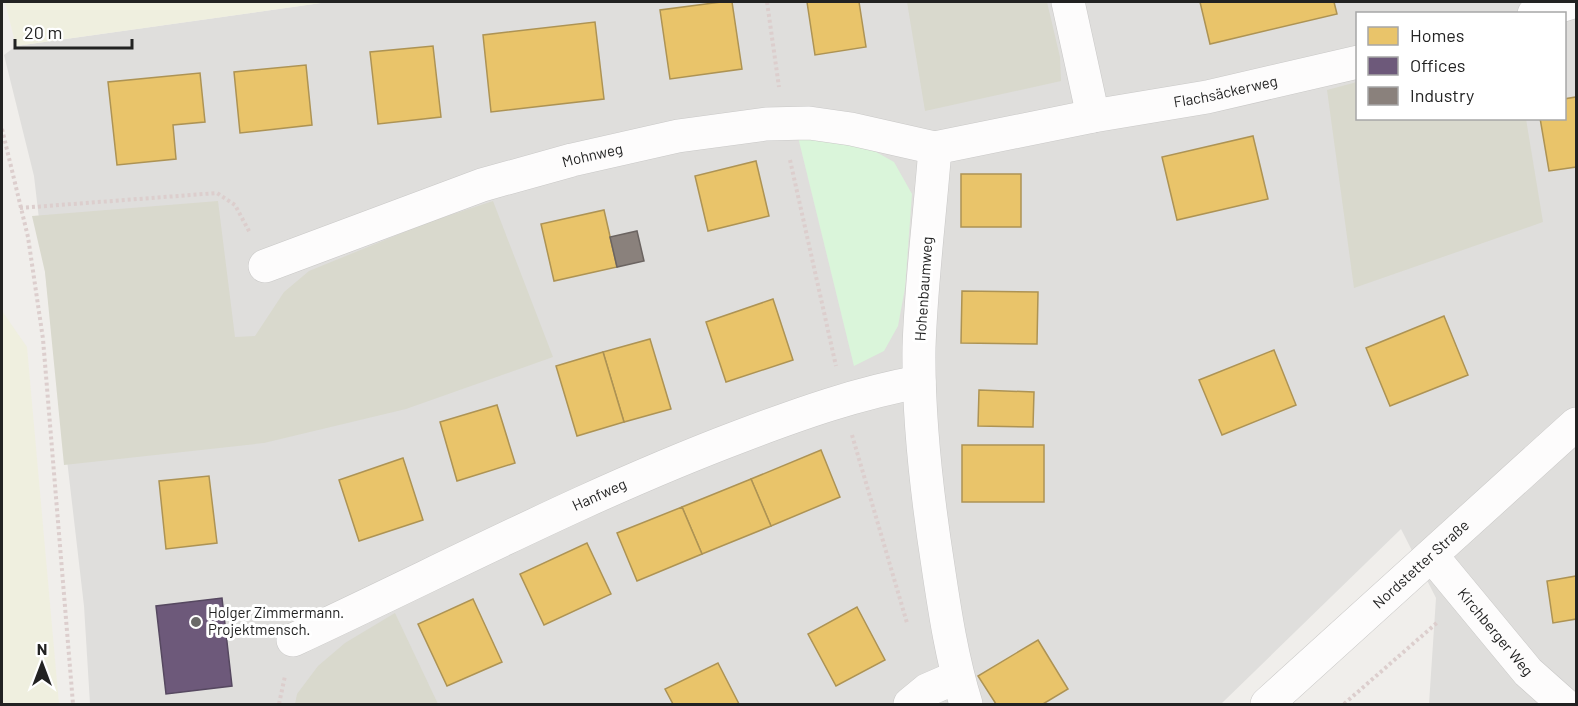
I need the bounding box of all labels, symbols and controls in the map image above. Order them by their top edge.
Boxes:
scale bar [15,12,132,50]
legend [1356,12,1566,120]
text: 20 m [24,21,62,43]
text: Homes [1410,24,1464,46]
text: Offices [1410,54,1466,76]
street label: Flachsäckerweg [1172,71,1279,110]
text: Industry [1410,84,1474,106]
street label: Mohnweg [560,139,624,170]
street label: Hohenbaumweg [910,236,936,342]
street label: Hanfweg [569,474,629,514]
street label: Nordstetter Straße [1369,516,1472,612]
street label: Kirchberger Weg [1454,584,1537,679]
place label: Holger Zimmermann. Projektmensch. [208,603,344,638]
marker: Holger Zimmermann. Projektmensch. [189,615,203,629]
north arrow [12,634,72,694]
text: N [37,639,47,658]

